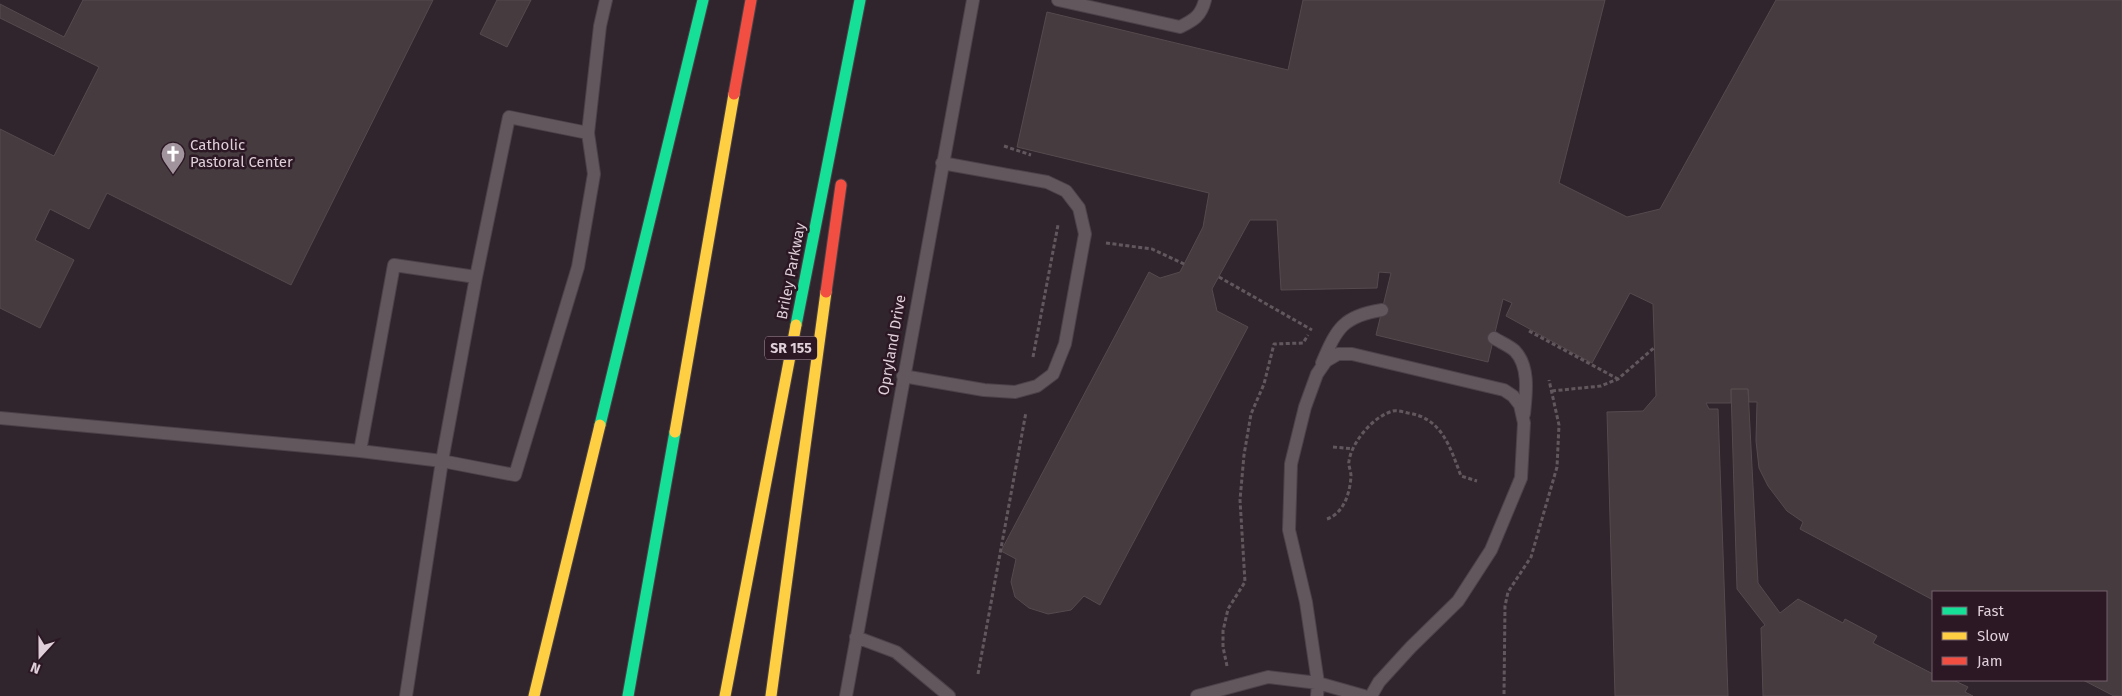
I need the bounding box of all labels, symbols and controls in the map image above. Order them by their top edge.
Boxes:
place label: Catholic Pastoral Center [190,136,293,171]
church icon: Catholic Pastoral Center [160,141,186,175]
street label: Briley Parkway [773,220,809,321]
street label: Opryland Drive [874,293,910,397]
road number: SR 155 [765,336,817,359]
legend [1932,591,2107,681]
text: Fast [1977,602,2004,620]
text: Slow [1977,627,2009,645]
north arrow [15,631,65,681]
text: Jam [1977,652,2003,670]
text: N [28,658,43,677]

